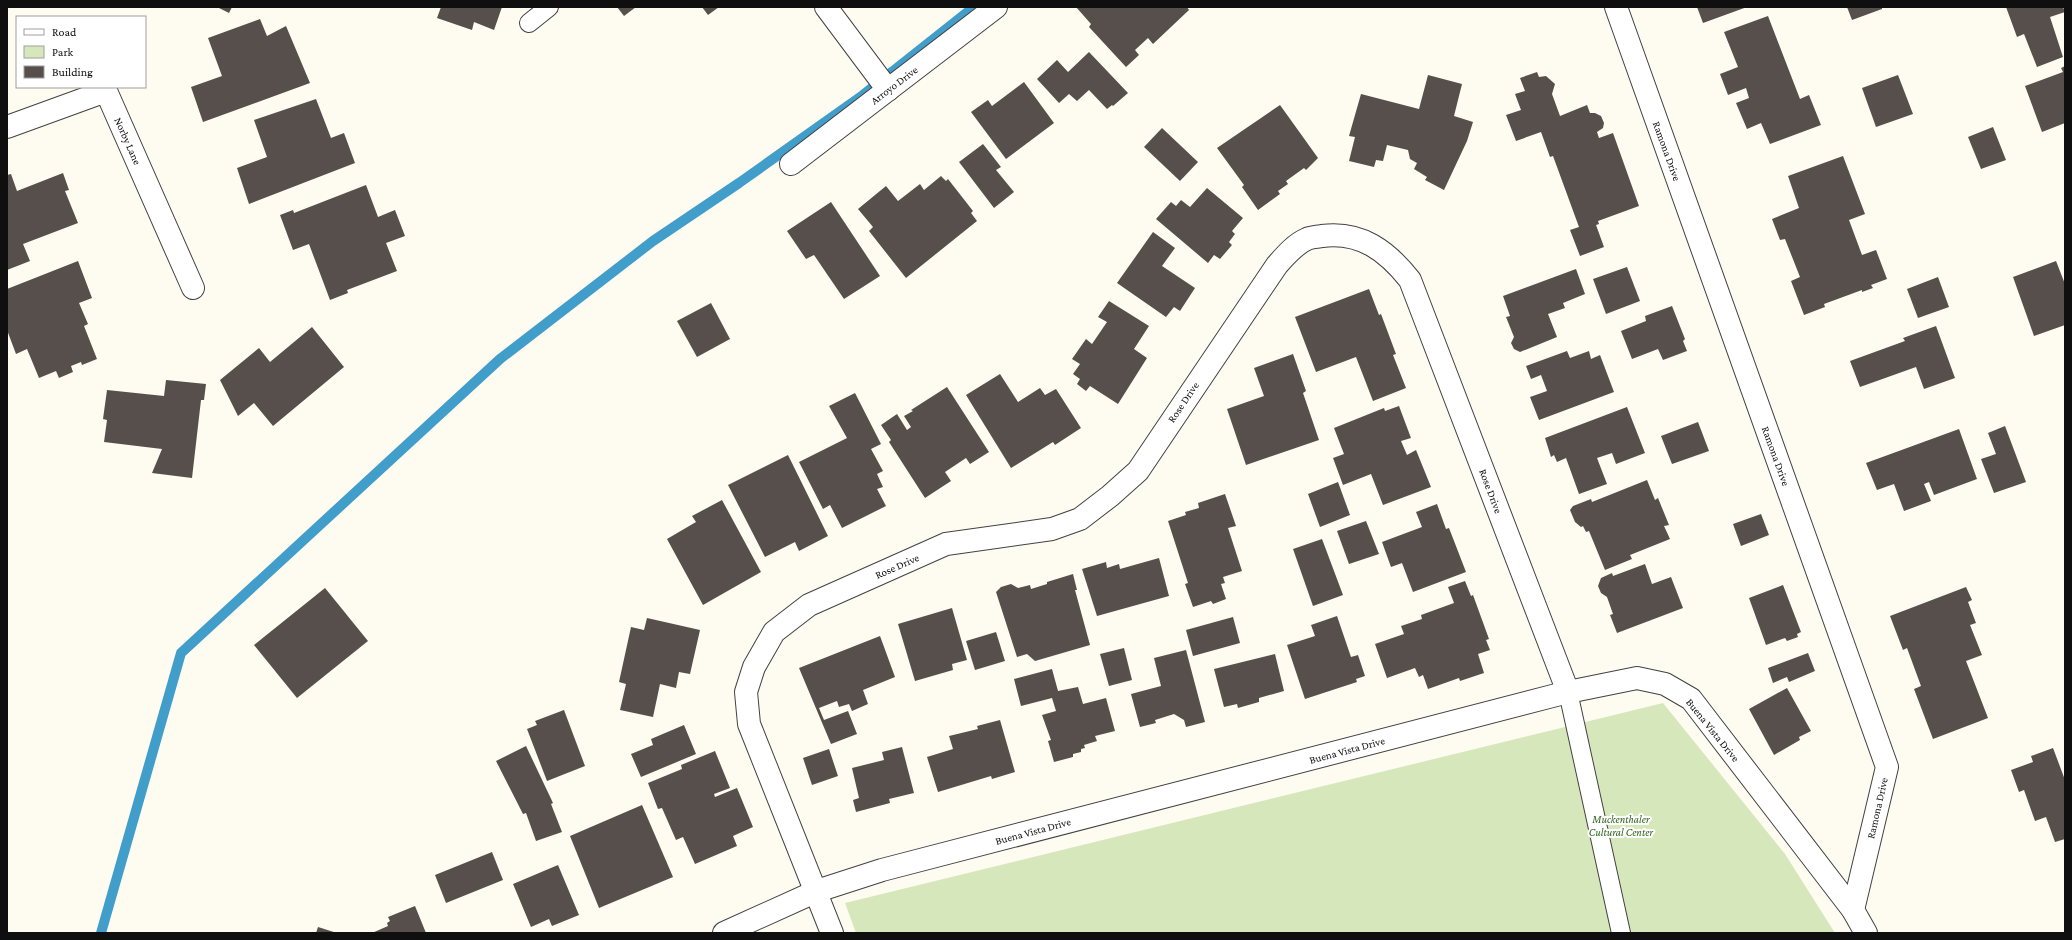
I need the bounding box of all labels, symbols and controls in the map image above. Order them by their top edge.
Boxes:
legend [16,16,146,88]
text: Road [52,25,77,39]
text: Park [52,45,74,59]
street label: Arroyo Drive [868,63,921,107]
text: Building [52,65,93,79]
street label: Norby Lane [111,115,144,167]
street label: Ramona Drive [1651,120,1683,183]
street label: Rose Drive [1165,379,1201,425]
street label: Ramona Drive [1760,425,1792,488]
street label: Rose Drive [1477,467,1505,515]
street label: Rose Drive [873,551,921,581]
street label: Buena Vista Drive [1684,696,1742,764]
street label: Buena Vista Drive [1308,734,1386,766]
street label: Ramona Drive [1864,776,1890,840]
park label: Muckenthaler Cultural Center [1589,813,1654,838]
street label: Buena Vista Drive [994,815,1072,847]

